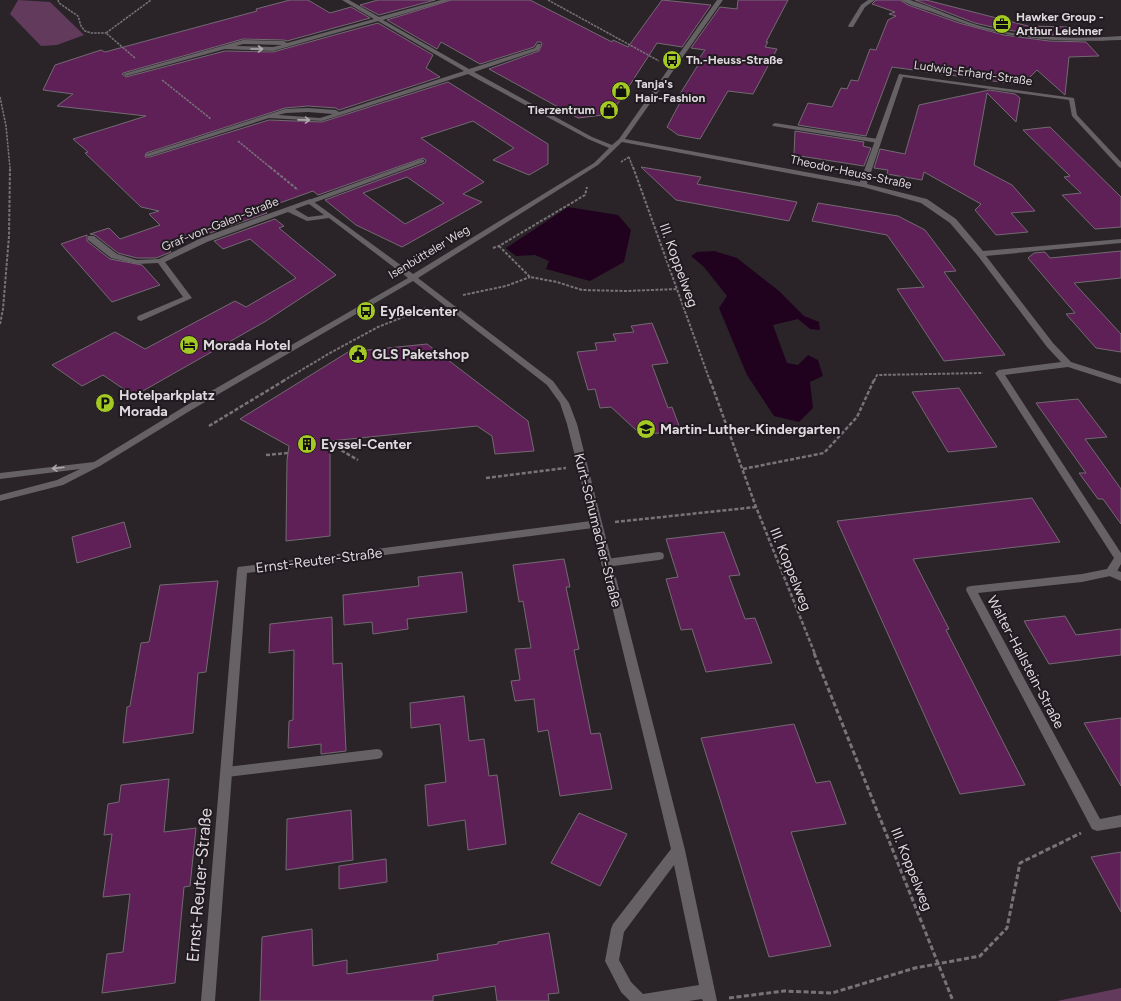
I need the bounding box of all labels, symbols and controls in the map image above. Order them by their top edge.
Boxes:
place label: Hawker Group - Arthur Leichner [1016,10,1104,38]
office icon: Hawker Group - Arthur Leichner [991,13,1013,35]
one-way arrow [250,45,263,53]
bus stop icon: Th.-Heuss-Straße [661,49,683,71]
place label: Th.-Heuss-Straße [686,53,783,67]
street label: Ludwig-Erhard-Straße [913,58,1034,88]
place label: Tanja's Hair-Fashion [635,77,705,105]
shop icon: Tanja's Hair-Fashion [610,80,632,102]
shop icon: Tierzentrum [598,99,620,121]
place label: Tierzentrum [528,103,595,117]
one-way arrow [297,116,310,123]
street label: Theodor-Heuss-Straße [789,152,913,192]
street label: Graf-von-Galen-Straße [159,194,281,254]
street label: III. Koppelweg [655,221,702,310]
street label: Isenbütteler Weg [386,222,472,282]
bus stop icon: Eyßelcenter [355,300,377,322]
place label: Eyßelcenter [380,303,458,320]
hotel icon: Morada Hotel [178,334,200,356]
place label: Morada Hotel [203,337,290,354]
public building icon: GLS Paketshop [347,343,369,365]
place label: GLS Paketshop [372,346,469,363]
place label: Hotelparkplatz Morada [119,387,215,420]
parking icon: Hotelparkplatz Morada [94,392,116,414]
school or university icon: Martin-Luther-Kindergarten [635,418,657,440]
place label: Martin-Luther-Kindergarten [660,421,840,438]
building icon: Eyssel-Center [296,433,318,455]
place label: Eyssel-Center [321,436,412,453]
street label: Kurt-Schumacher-Straße [570,451,625,609]
one-way arrow [52,465,65,472]
street label: III. Koppelweg [766,525,815,613]
street label: Ernst-Reuter-Straße [255,544,384,577]
street label: Walter-Hallstein-Straße [983,593,1068,732]
street label: Ernst-Reuter-Straße [182,807,216,963]
street label: III. Koppelweg [887,825,936,913]

